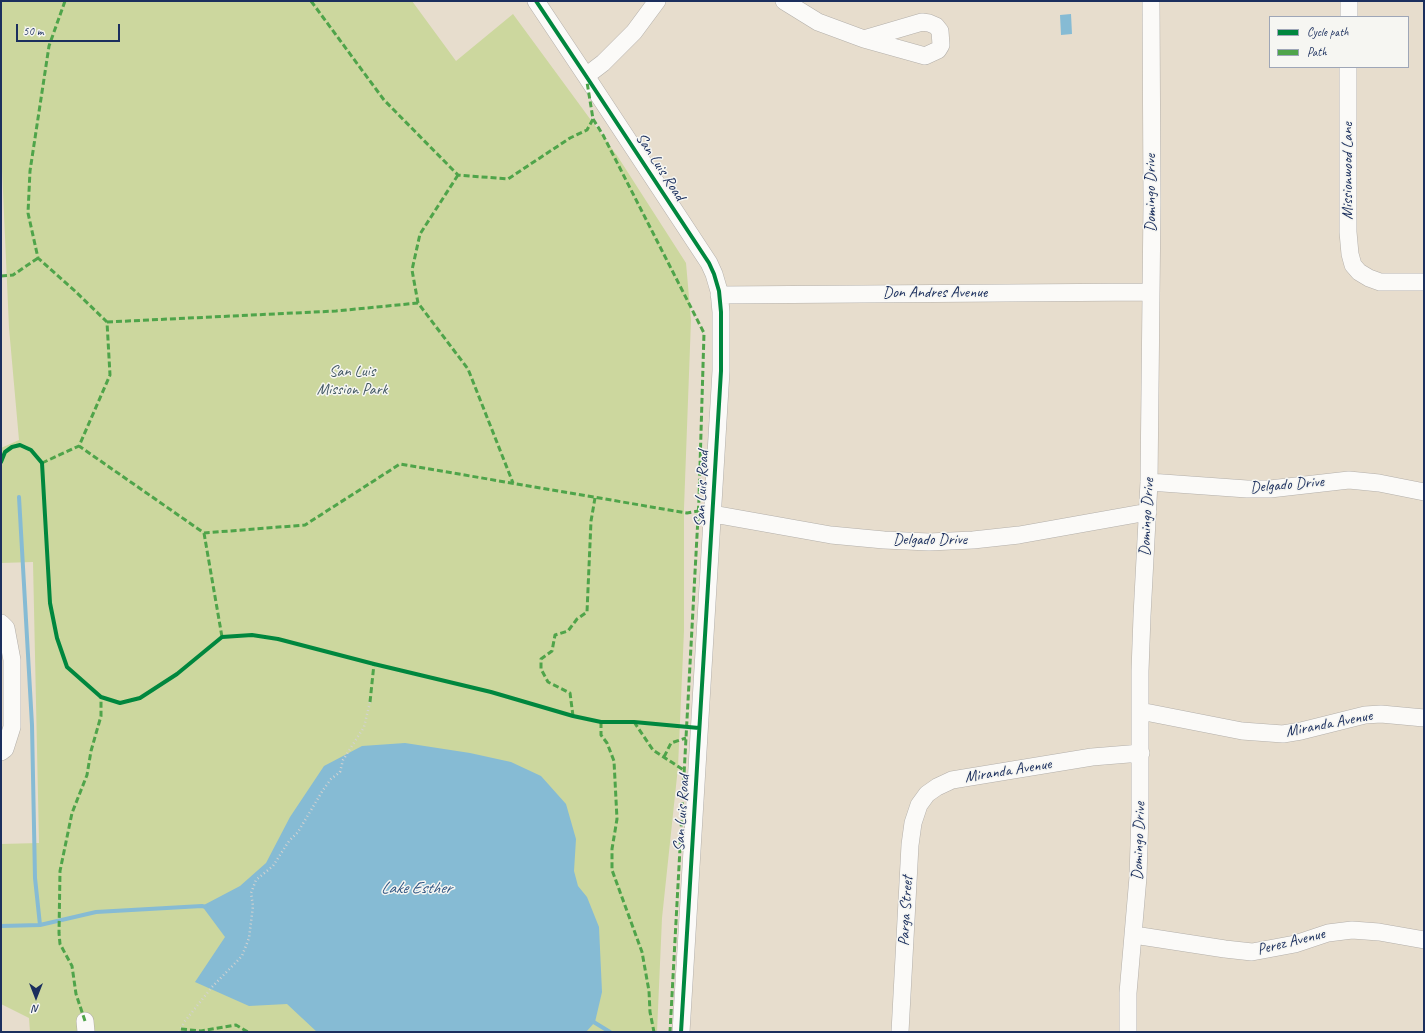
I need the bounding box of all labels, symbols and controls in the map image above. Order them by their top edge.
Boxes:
scale bar [18,16,122,42]
legend [1269,16,1409,68]
text: 50 m [23,23,43,39]
text: Cycle path [1307,24,1349,40]
text: Path [1307,44,1327,60]
street label: Missionwood Lane [1338,122,1358,220]
street label: San Luis Road [631,130,689,204]
street label: Domingo Drive [1141,154,1161,232]
street label: Don Andres Avenue [883,283,987,303]
park label: San Luis Mission Park [317,362,387,400]
street label: San Luis Road [690,450,714,528]
street label: Delgado Drive [1249,472,1325,498]
street label: Domingo Drive [1135,477,1159,557]
street label: Delgado Drive [893,530,967,550]
street label: Miranda Avenue [1284,706,1374,742]
street label: Miranda Avenue [963,755,1053,787]
street label: San Luis Road [670,774,694,852]
street label: Domingo Drive [1128,802,1150,880]
street label: Parga Street [895,875,917,947]
water label: Lake Esther [381,879,451,899]
street label: Perez Avenue [1255,924,1327,960]
north arrow [16,977,56,1017]
text: N [33,1002,39,1016]

